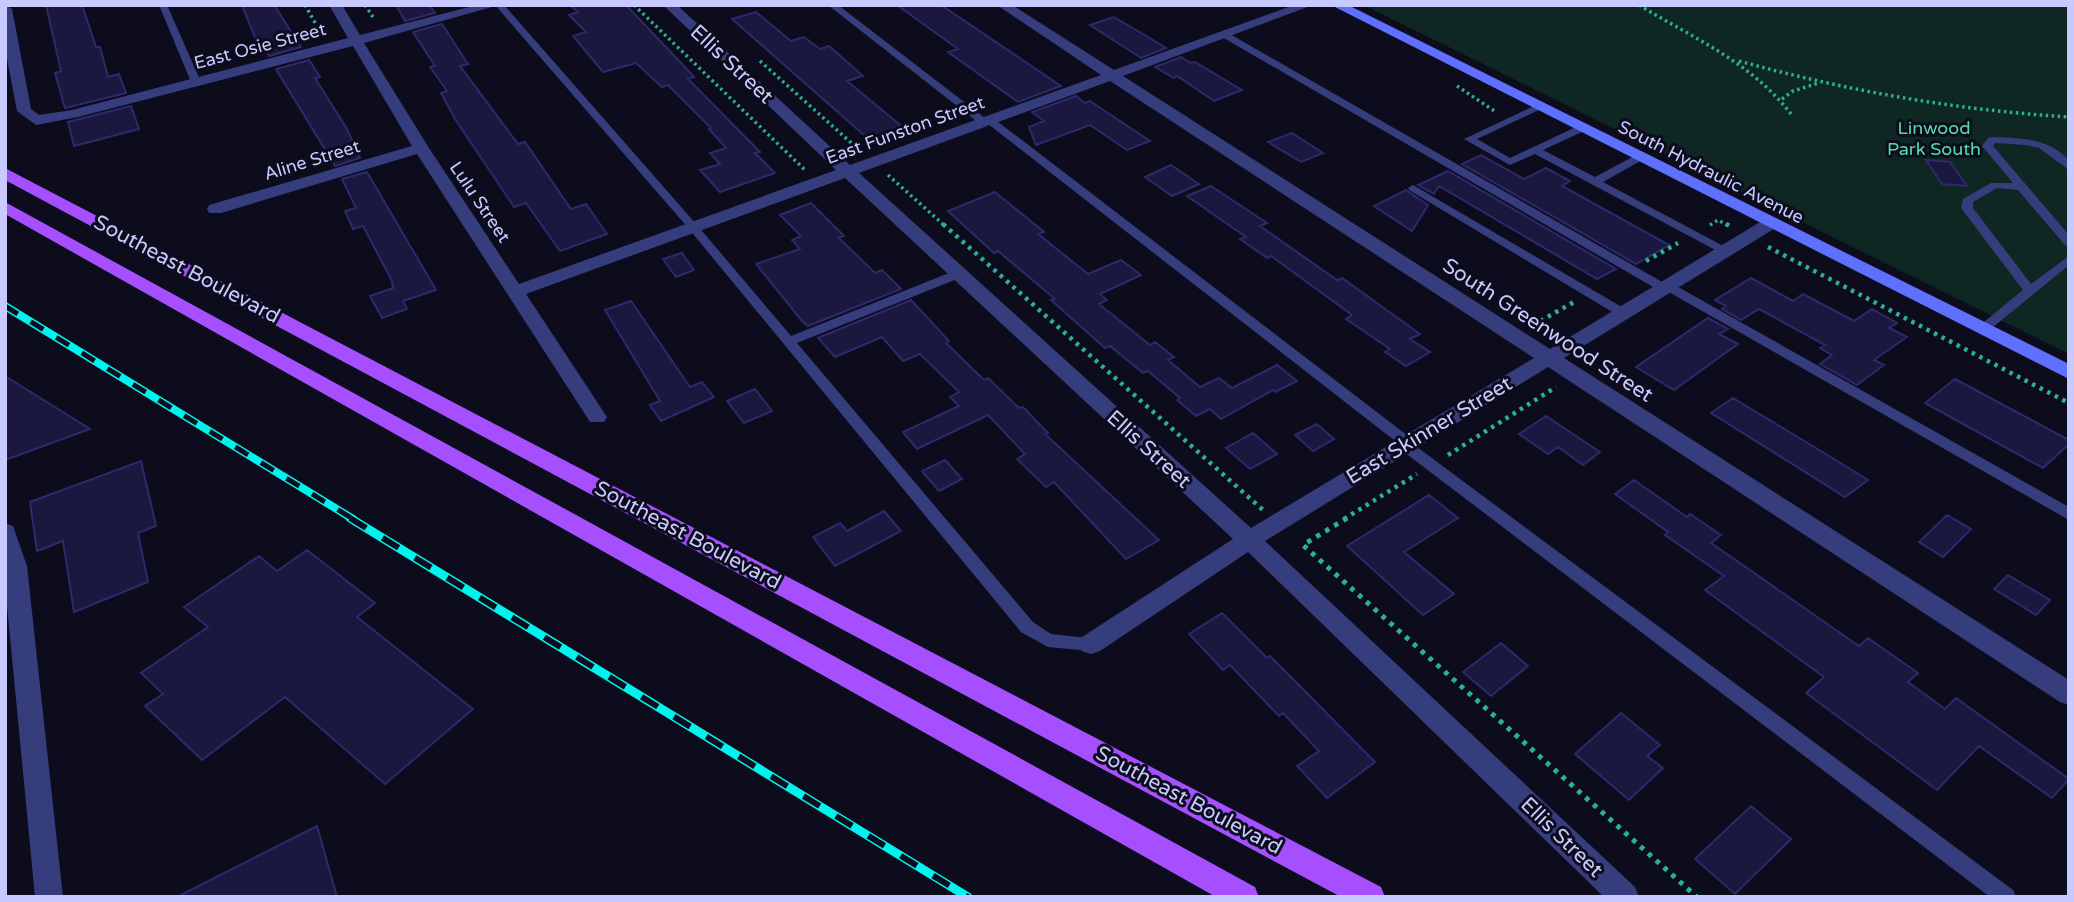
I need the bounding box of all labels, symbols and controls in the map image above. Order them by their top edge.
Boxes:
street label: East Osie Street [192,18,328,74]
street label: Ellis Street [685,20,778,109]
street label: East Funston Street [823,91,987,169]
street label: South Hydraulic Avenue [1614,116,1808,228]
park label: Linwood Park South [1887,117,1981,160]
street label: Aline Street [261,135,363,185]
street label: Lulu Street [445,157,515,247]
street label: Southeast Boulevard [89,210,284,329]
street label: South Greenwood Street [1438,253,1657,408]
street label: East Skinner Street [1342,371,1517,490]
street label: Ellis Street [1101,405,1196,494]
street label: Southeast Boulevard [590,476,785,595]
street label: Southeast Boulevard [1091,741,1286,860]
street label: Ellis Street [1515,792,1608,883]

